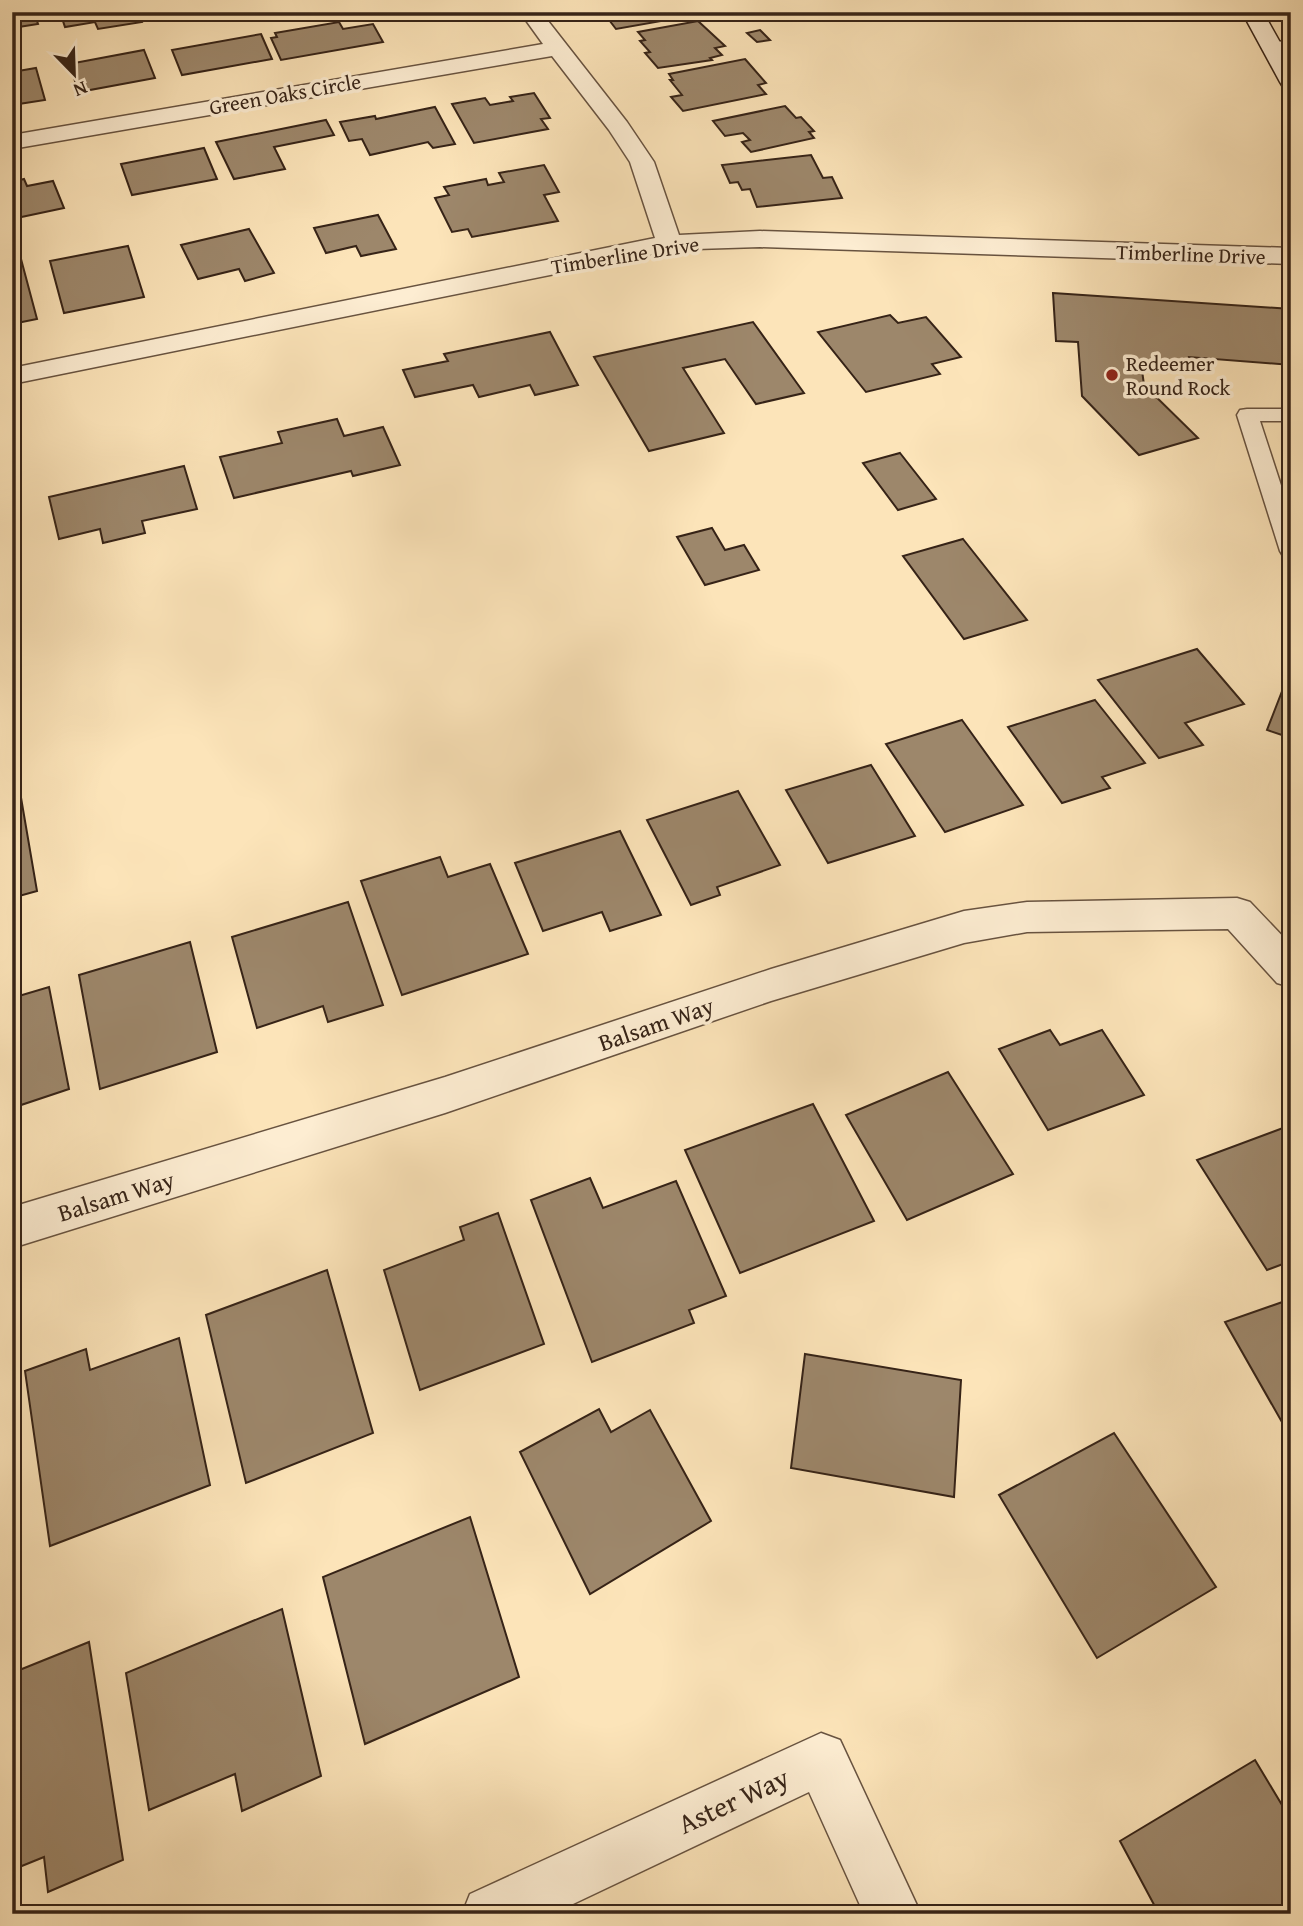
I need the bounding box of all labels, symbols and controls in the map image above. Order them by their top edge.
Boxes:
north arrow [38,38,108,108]
street label: Green Oaks Circle [207,65,363,123]
text: N [69,74,92,105]
street label: Timberline Drive [549,228,701,282]
street label: Timberline Drive [1116,236,1266,272]
place label: Redeemer Round Rock [1126,348,1231,403]
marker: Redeemer Round Rock [1104,367,1120,383]
street label: Balsam Way [593,988,719,1060]
street label: Balsam Way [53,1162,179,1230]
street label: Aster Way [671,1756,796,1844]

